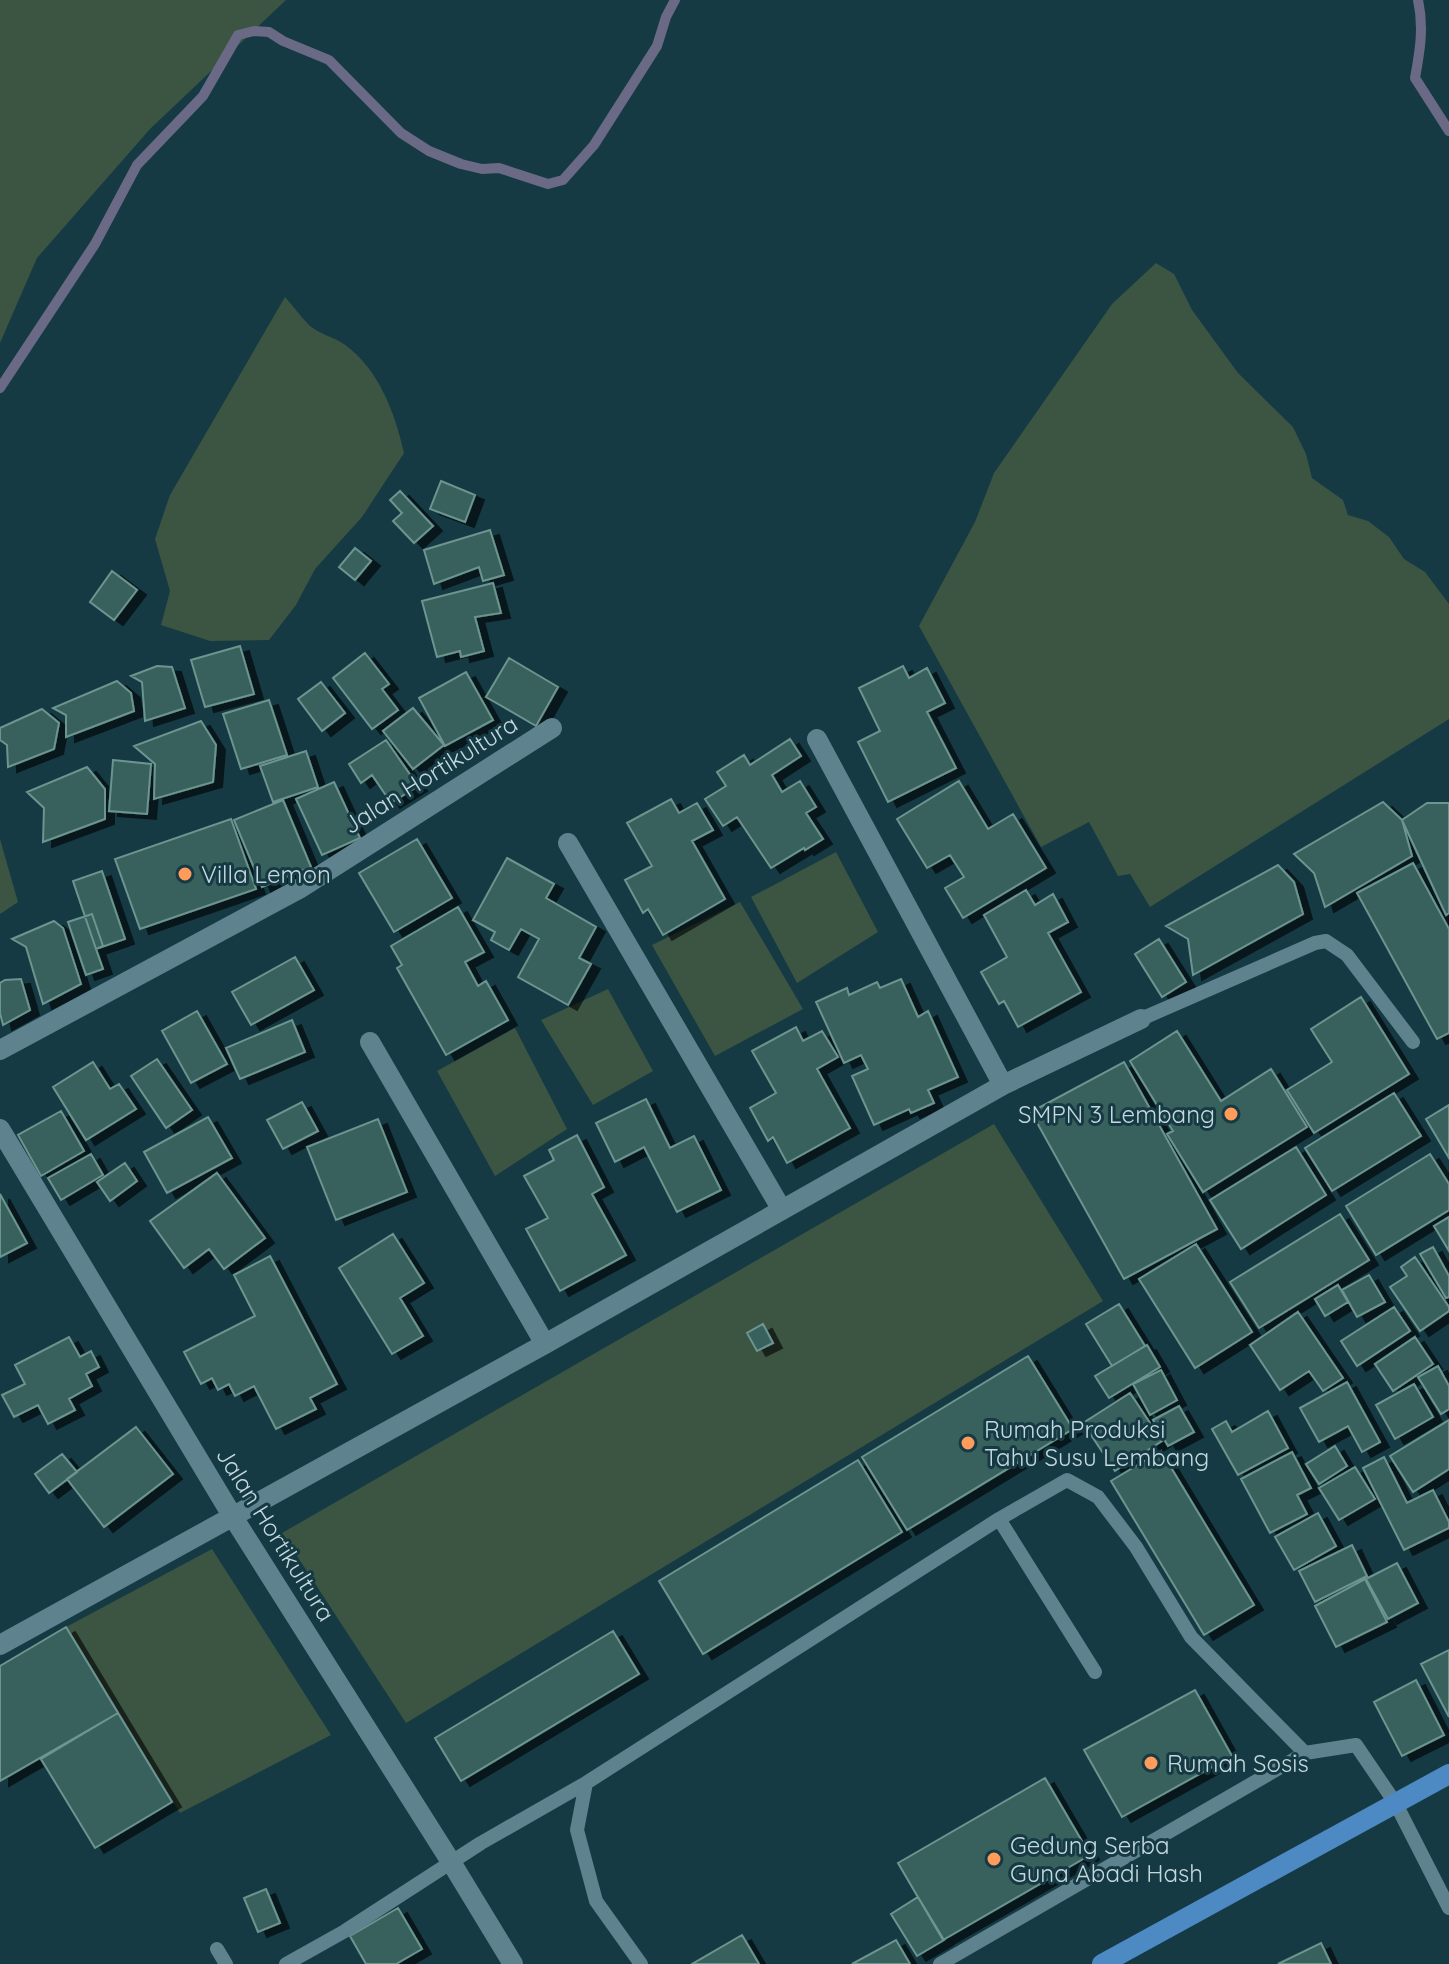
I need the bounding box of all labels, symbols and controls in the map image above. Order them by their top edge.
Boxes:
street label: Jalan Hortikultura [337,708,523,840]
place label: Villa Lemon [201,859,331,889]
marker: Villa Lemon [176,865,194,883]
place label: SMPN 3 Lembang [1018,1099,1215,1129]
marker: SMPN 3 Lembang [1222,1105,1240,1123]
place label: Rumah Produksi Tahu Susu Lembang [984,1414,1209,1472]
marker: Rumah Produksi Tahu Susu Lembang [959,1434,977,1452]
street label: Jalan Hortikultura [210,1441,342,1627]
place label: Rumah Sosis [1167,1748,1309,1778]
marker: Rumah Sosis [1142,1754,1160,1772]
place label: Gedung Serba Guna Abadi Hash [1010,1830,1203,1888]
marker: Gedung Serba Guna Abadi Hash [985,1850,1003,1868]

